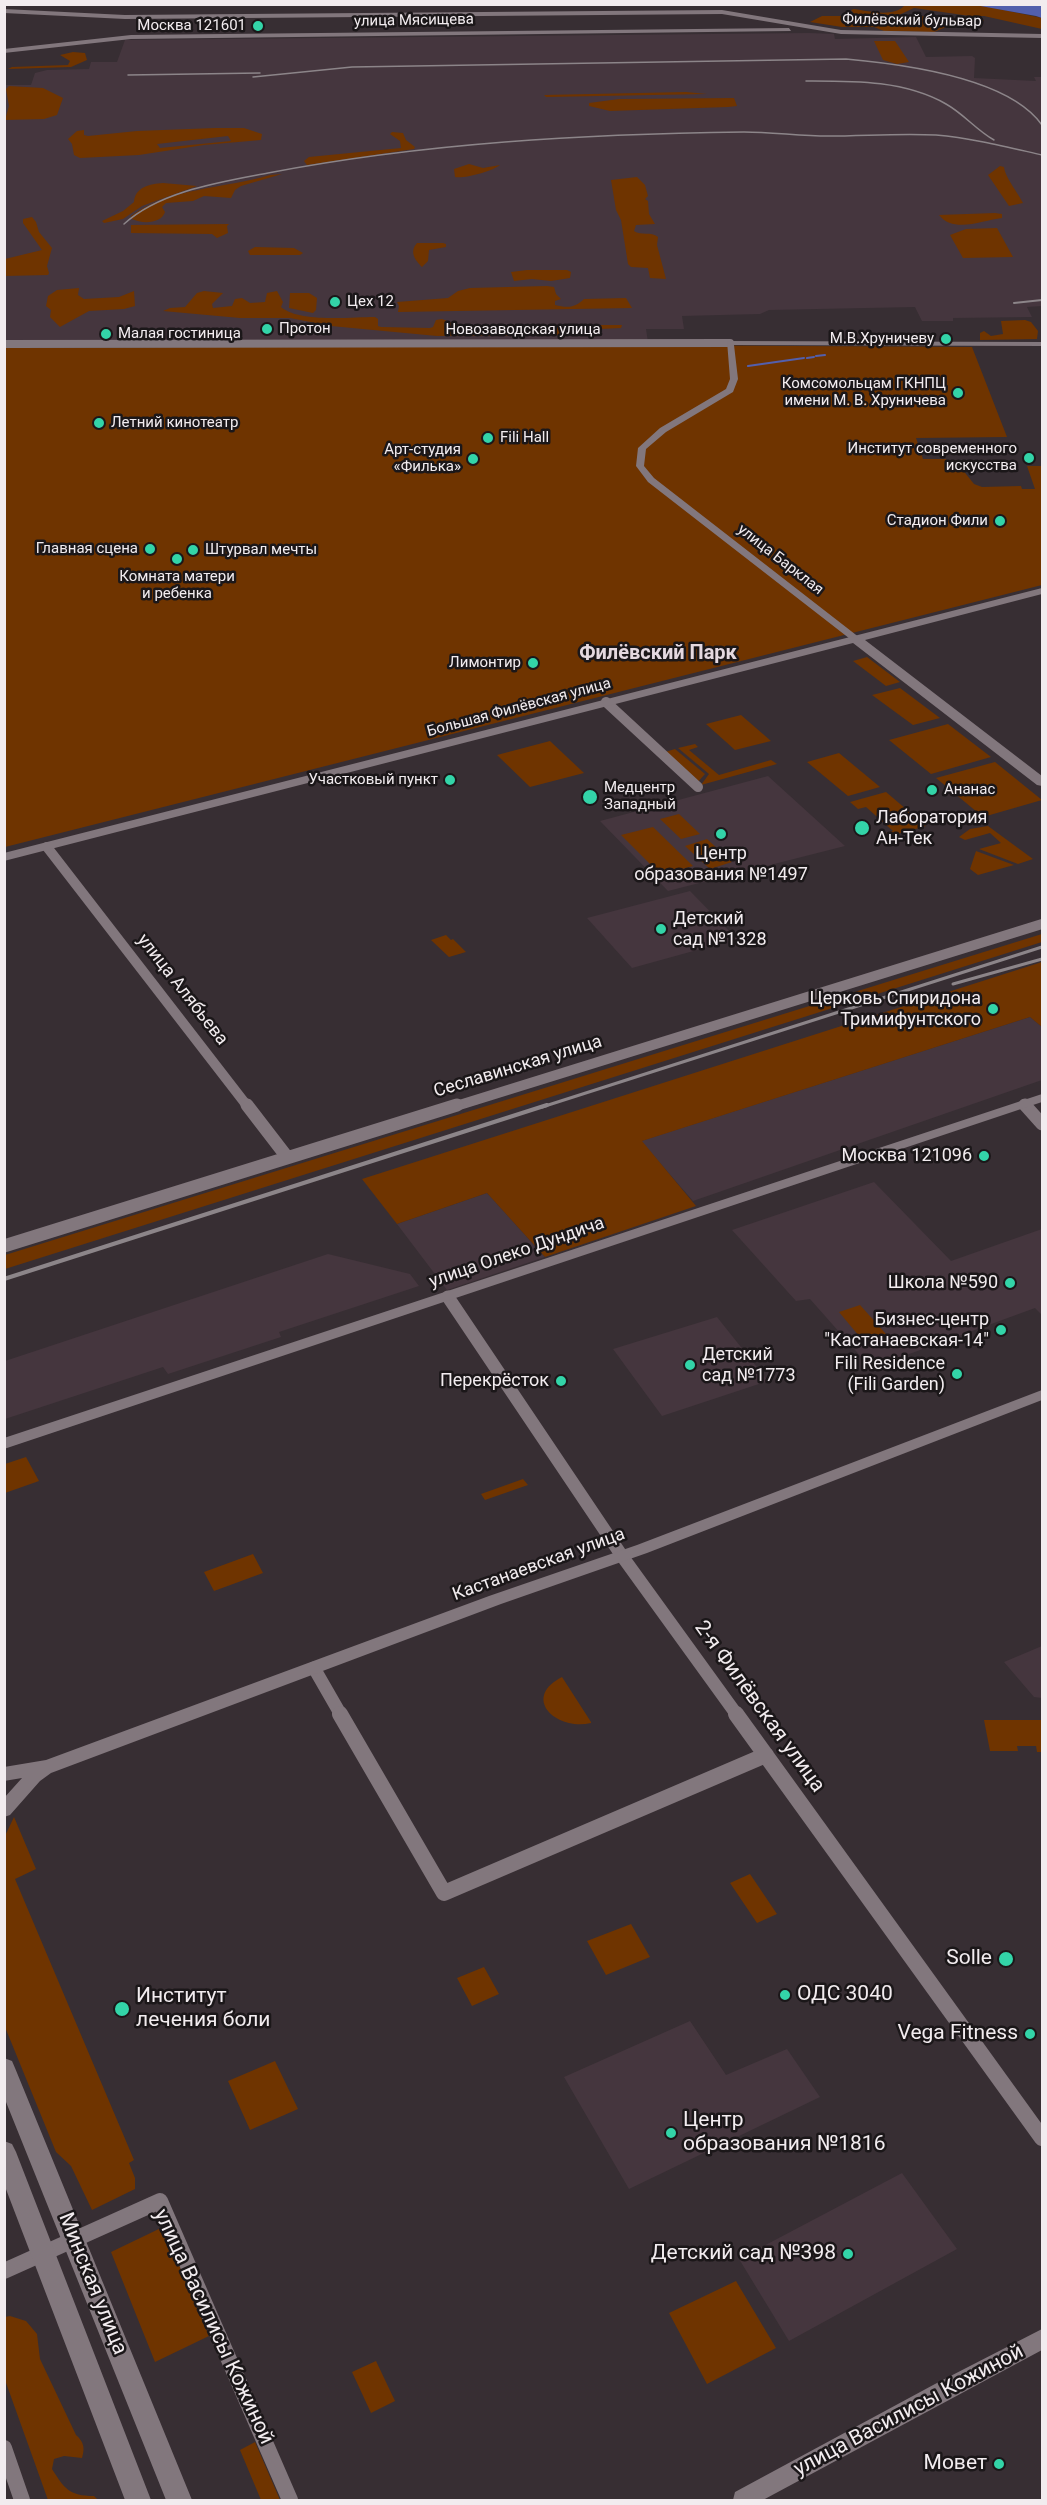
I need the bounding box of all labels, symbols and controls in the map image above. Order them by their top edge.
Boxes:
street label: улица Мясищева [354,11,474,31]
street label: Филёвский бульвар [842,11,982,31]
place label: Москва 121601 [137,17,246,35]
marker: Москва 121601 [251,19,265,33]
place label: Цех 12 [347,293,394,311]
marker: Цех 12 [328,295,342,309]
place label: Протон [279,320,331,338]
street label: Новозаводская улица [445,321,601,339]
marker: Протон [260,322,274,336]
place label: Малая гостиница [118,325,241,343]
marker: Малая гостиница [99,327,113,341]
place label: М.В.Хруничеву [830,330,934,348]
marker: М.В.Хруничеву [939,332,953,346]
place label: Комсомольцам ГКНПЦ имени М. В. Хруничева [782,375,946,410]
marker: Комсомольцам ГКНПЦ имени М. В. Хруничева [951,386,965,400]
place label: Летний кинотеатр [111,414,238,432]
marker: Летний кинотеатр [92,416,106,430]
place label: Fili Hall [500,429,549,447]
marker: Fili Hall [481,431,495,445]
place label: Институт современного искусства [848,440,1017,475]
place label: Арт-студия «Филька» [384,441,461,476]
marker: Институт современного искусства [1022,451,1036,465]
marker: Арт-студия «Филька» [466,452,480,466]
place label: Стадион Фили [887,512,988,530]
marker: Стадион Фили [993,514,1007,528]
street label: улица Барклая [733,521,827,599]
place label: Главная сцена [36,540,138,558]
place label: Штурвал мечты [205,541,317,559]
marker: Главная сцена [143,542,157,556]
marker: Штурвал мечты [186,543,200,557]
marker: Комната матери и ребенка [170,552,184,566]
place label: Комната матери и ребенка [119,568,235,603]
district label: Филёвский Парк [579,642,737,666]
place label: Лимонтир [449,654,521,672]
marker: Лимонтир [526,656,540,670]
street label: Большая Филёвская улица [425,675,613,741]
place label: Участковый пункт [309,771,438,789]
marker: Участковый пункт [443,773,457,787]
place label: Медцентр Западный [604,779,676,814]
place label: Ананас [944,781,995,799]
marker: Ананас [925,783,939,797]
marker: Медцентр Западный [581,788,599,806]
place label: Лаборатория Ан-Тек [876,807,987,850]
marker: Лаборатория Ан-Тек [853,819,871,837]
marker: Центр образования №1497 [714,827,728,841]
place label: Центр образования №1497 [634,843,808,886]
place label: Детский сад №1328 [673,908,767,950]
marker: Детский сад №1328 [654,922,668,936]
street label: улица Алябьева [132,930,232,1050]
place label: Церковь Спиридона Тримифунтского [810,988,981,1030]
marker: Церковь Спиридона Тримифунтского [986,1002,1000,1016]
street label: Сеславинская улица [431,1031,605,1103]
place label: Москва 121096 [842,1145,972,1167]
marker: Москва 121096 [977,1149,991,1163]
street label: улица Олеко Дундича [427,1213,607,1293]
place label: Школа №590 [888,1272,998,1294]
marker: Школа №590 [1003,1276,1017,1290]
place label: Бизнес-центр "Кастанаевская-14" [824,1309,989,1352]
marker: Бизнес-центр "Кастанаевская-14" [994,1323,1008,1337]
place label: Детский сад №1773 [702,1344,796,1386]
place label: Fili Residence (Fili Garden) [835,1353,945,1396]
marker: Детский сад №1773 [683,1358,697,1372]
marker: Fili Residence (Fili Garden) [950,1367,964,1381]
place label: Перекрёсток [440,1370,549,1392]
marker: Перекрёсток [554,1374,568,1388]
street label: Кастанаевская улица [450,1524,628,1606]
street label: 2-я Филёвская улица [688,1616,830,1798]
place label: Solle [946,1946,992,1972]
marker: Solle [997,1950,1015,1968]
place label: ОДС 3040 [797,1982,893,2008]
place label: Институт лечения боли [136,1984,270,2034]
marker: ОДС 3040 [778,1988,792,2002]
marker: Институт лечения боли [113,2000,131,2018]
place label: Vega Fitness [898,2021,1018,2047]
marker: Vega Fitness [1023,2027,1037,2041]
place label: Центр образования №1816 [683,2108,885,2158]
marker: Центр образования №1816 [664,2126,678,2140]
street label: улица Василисы Кожиной [147,2205,279,2449]
street label: Минская улица [52,2209,132,2359]
place label: Детский сад №398 [651,2241,836,2267]
marker: Детский сад №398 [841,2247,855,2261]
street label: улица Василисы Кожиной [790,2340,1028,2482]
place label: Мовет [924,2451,987,2477]
marker: Мовет [992,2457,1006,2471]

